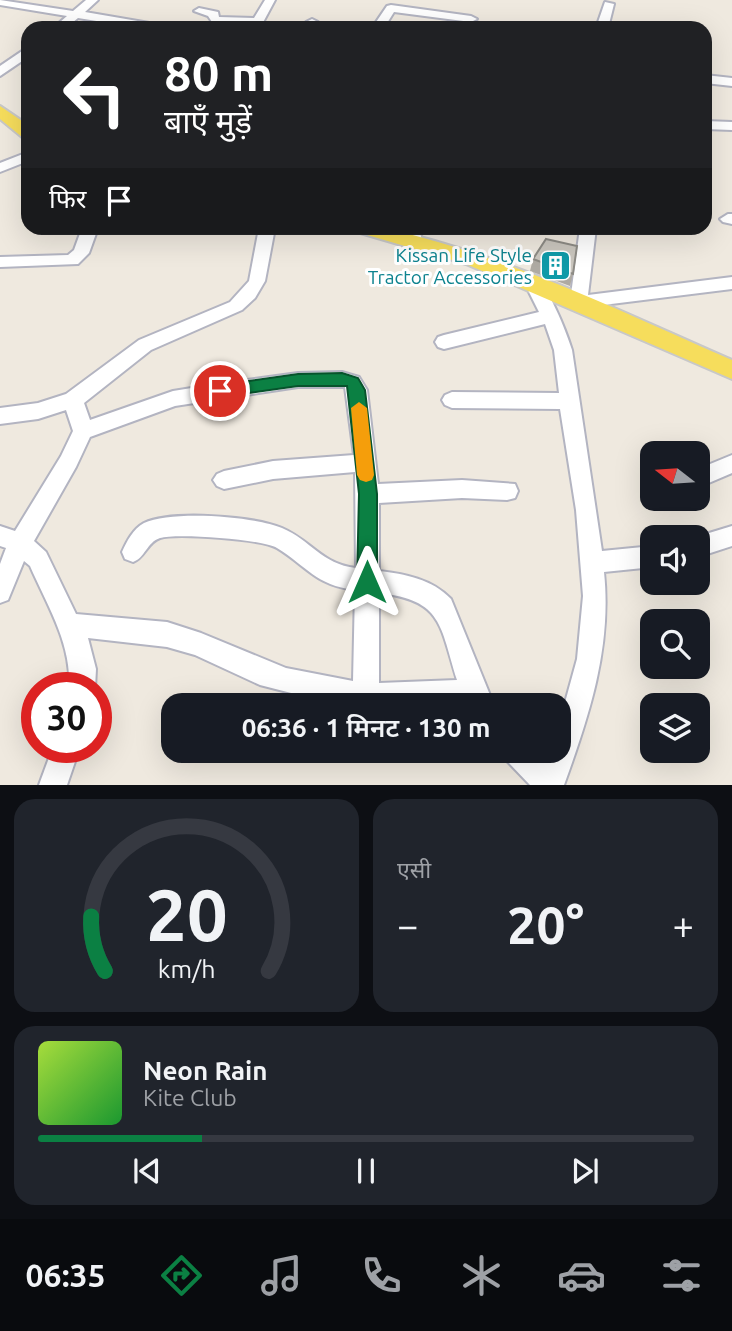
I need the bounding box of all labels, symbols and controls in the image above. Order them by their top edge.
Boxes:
text: 80 m [164,45,273,100]
icon: left [49,49,140,140]
text: बाएँ मुड़ें [164,103,252,139]
icon: arrive [100,182,138,220]
text: फिर [49,184,86,213]
place label: Kissan Life Style Tractor Accessories [368,244,532,288]
building icon: Kissan Life Style Tractor Accessories [538,249,572,283]
pin [190,361,250,421]
icon: arrive [201,372,239,410]
north arrow [640,441,710,511]
map controls [640,441,710,763]
button: sound [640,525,710,595]
position arrow [330,545,404,619]
button: search [640,609,710,679]
speed limit sign: 30 [21,672,112,763]
button: layers [640,693,710,763]
text: 06:36 · 1 मिनट · 130 m [242,713,490,742]
text: एसी [397,857,431,882]
text: 20 [145,874,228,956]
text: 20° [507,896,584,954]
text: − [397,904,418,946]
text: + [673,904,694,946]
text: km/h [158,955,215,983]
text: Neon Rain [143,1056,268,1085]
text: Kite Club [143,1085,237,1110]
icon: previous [128,1152,166,1190]
icon: pause [347,1152,385,1190]
icon: next [566,1152,604,1190]
icon: directions [157,1251,206,1300]
icon: music [257,1251,306,1300]
icon: phone [357,1251,406,1300]
icon: climate [457,1251,506,1300]
icon: car [557,1251,606,1300]
icon: filters [657,1251,706,1300]
text: 06:35 [26,1257,106,1293]

